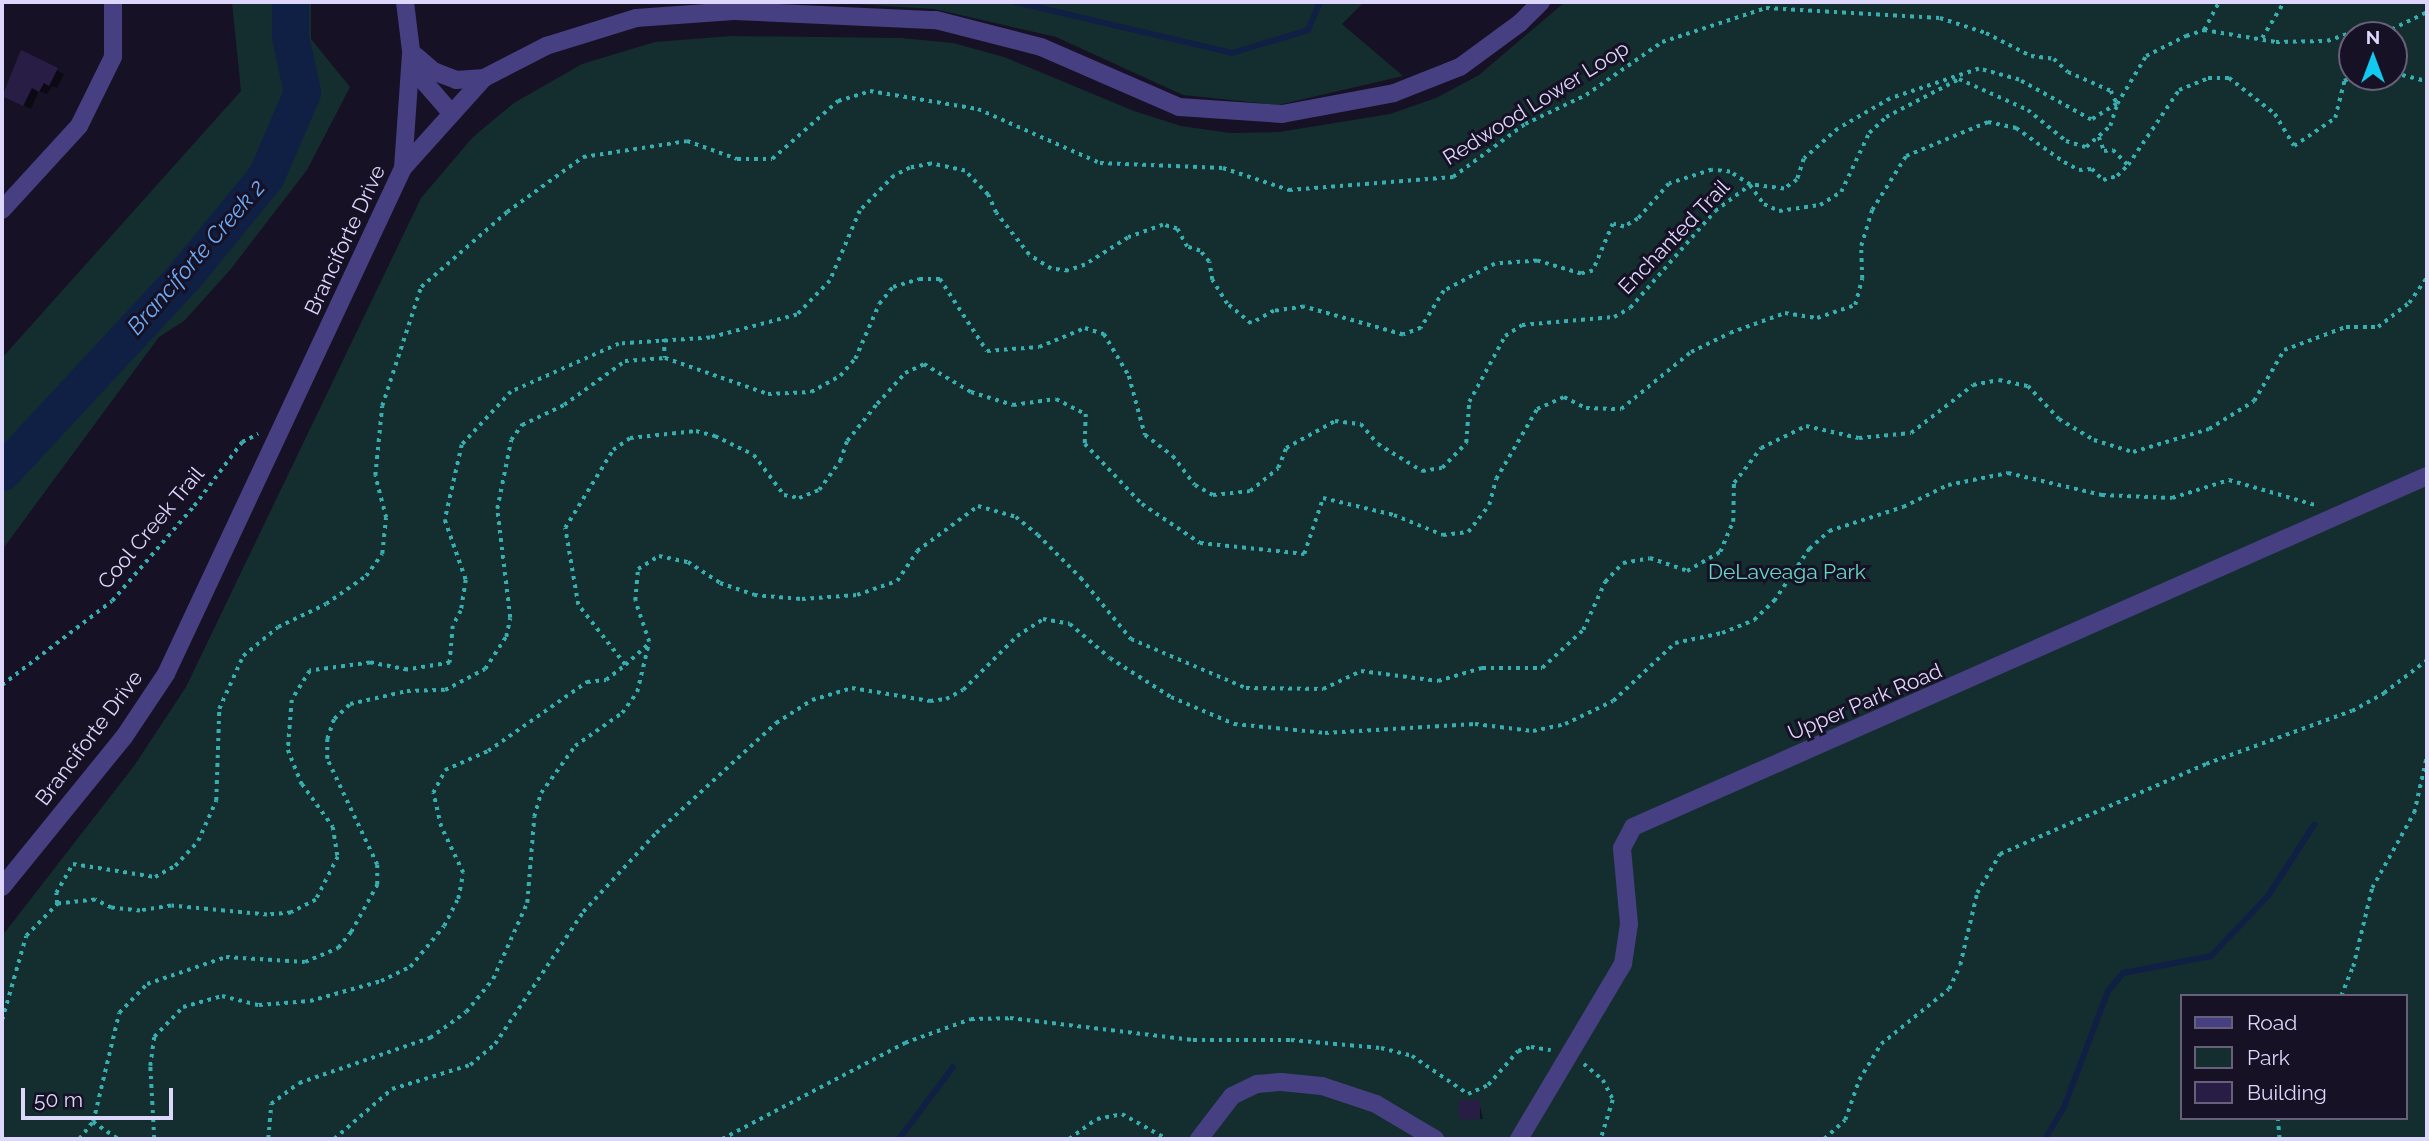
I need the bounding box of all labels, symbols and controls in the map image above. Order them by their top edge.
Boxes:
north arrow [2338,21,2408,91]
text: N [2366,26,2380,48]
street label: Redwood Lower Loop [1438,35,1634,171]
street label: Branciforte Drive [299,161,391,319]
water label: Branciforte Creek 2 [121,174,271,340]
street label: Enchanted Trail [1613,174,1735,300]
street label: Cool Creek Trail [92,461,210,595]
park label: DeLaveaga Park [1708,559,1866,585]
street label: Upper Park Road [1784,658,1946,746]
street label: Branciforte Drive [30,666,148,810]
legend [2180,994,2408,1120]
text: Road [2247,1010,2297,1035]
text: Park [2247,1045,2290,1070]
scale bar [24,1074,177,1118]
text: Building [2247,1080,2327,1105]
text: 50 m [34,1087,83,1112]

